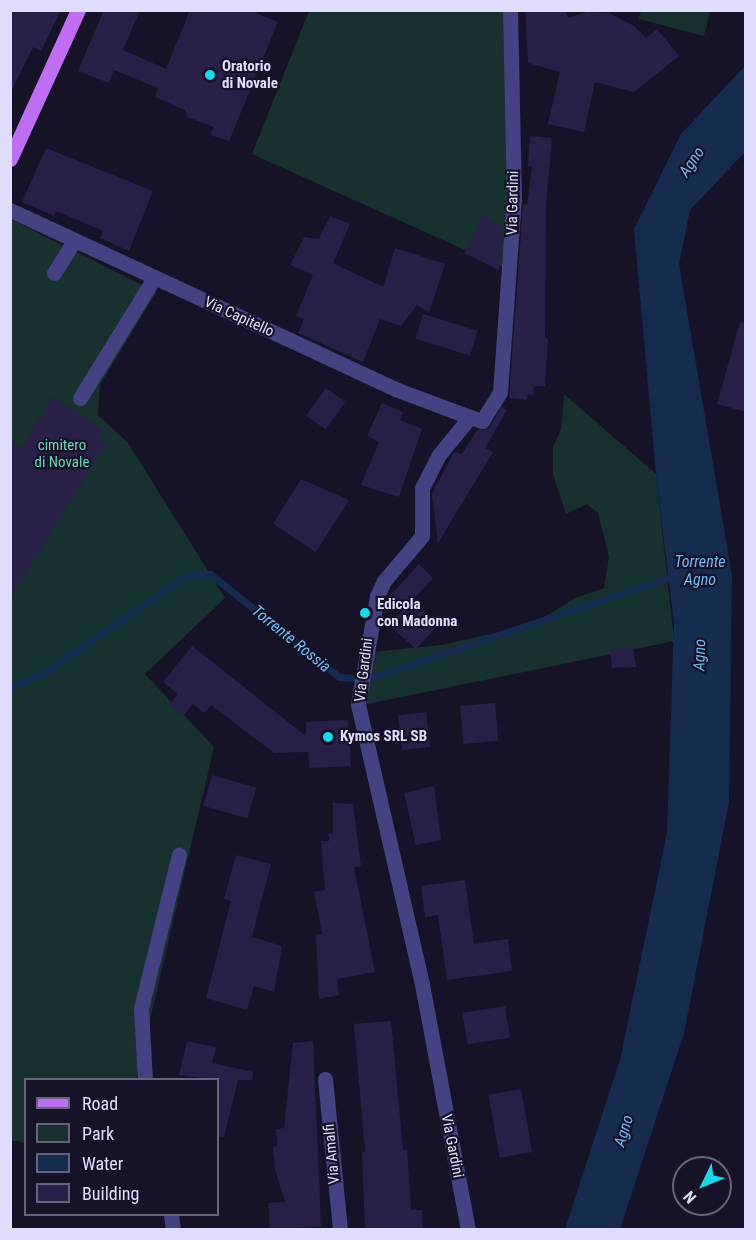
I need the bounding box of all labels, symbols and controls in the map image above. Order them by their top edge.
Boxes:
place label: Oratorio di Novale [222,57,278,92]
marker: Oratorio di Novale [203,68,217,82]
water label: Agno [675,143,709,181]
street label: Via Gardini [503,171,523,235]
street label: Via Capitello [201,293,277,341]
park label: cimitero di Novale [34,436,90,471]
water label: Torrente Agno [674,552,726,590]
place label: Edicola con Madonna [377,595,457,630]
water label: Torrente Rossia [248,601,334,677]
marker: Edicola con Madonna [358,606,372,620]
street label: Via Gardini [351,637,377,703]
water label: Agno [690,639,710,671]
place label: Kymos SRL SB [340,728,427,746]
marker: Kymos SRL SB [321,730,335,744]
legend [24,1078,219,1216]
text: Road [82,1093,118,1114]
street label: Via Gardini [437,1113,467,1179]
water label: Agno [610,1113,638,1149]
text: Park [82,1123,114,1144]
street label: Via Amalfi [320,1123,344,1185]
text: Water [82,1153,123,1174]
north arrow [672,1156,732,1216]
text: Building [82,1183,139,1204]
text: N [680,1187,700,1207]

